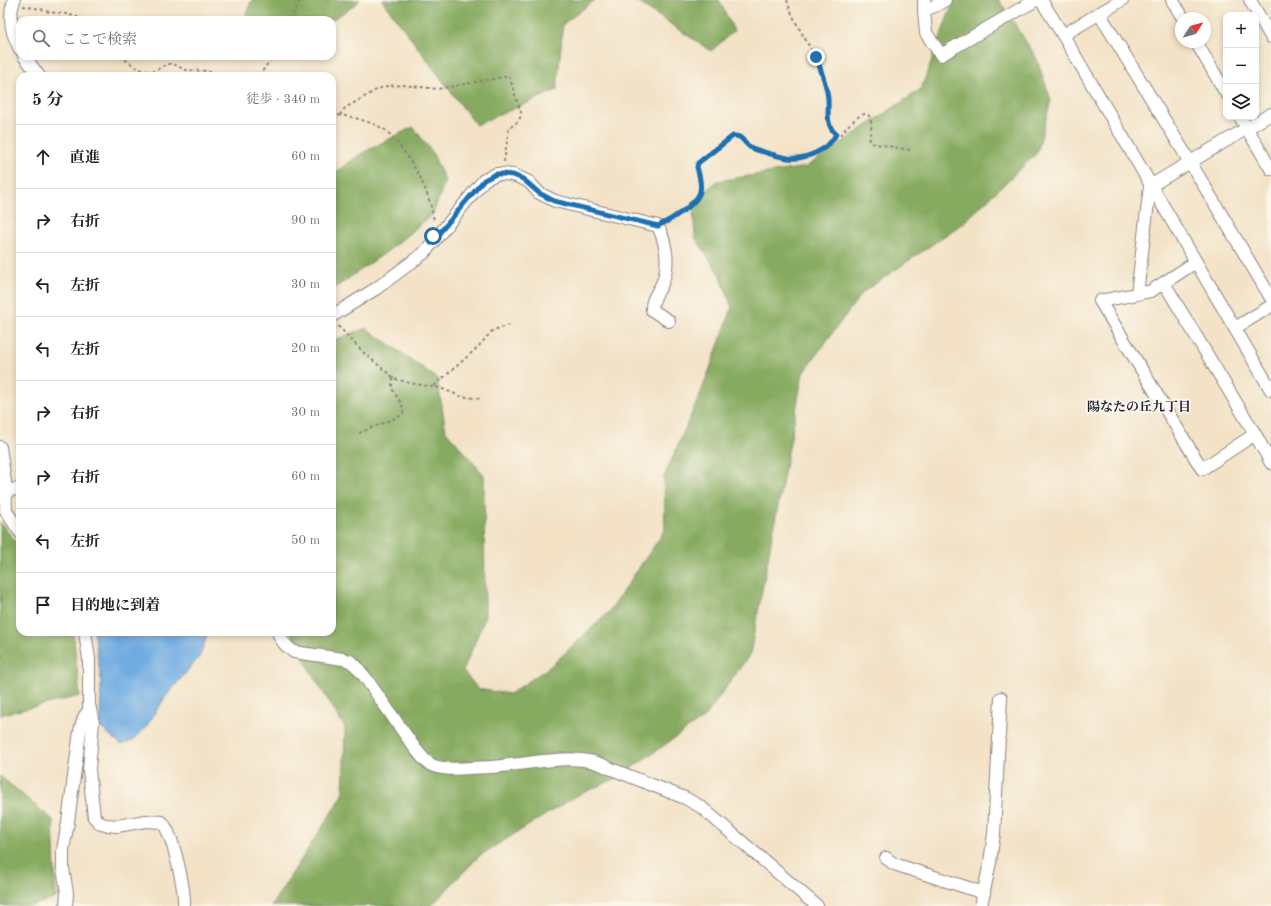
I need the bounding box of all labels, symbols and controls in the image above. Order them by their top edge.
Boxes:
north arrow [1175,12,1211,48]
map controls [1223,12,1259,120]
button: + [1223,12,1259,48]
search box [16,16,336,60]
icon: search [30,27,52,49]
text: ここで検索 [62,33,137,48]
route end [807,48,825,66]
button: − [1223,48,1259,84]
button: layers [1223,84,1259,120]
text: 5 分 [32,92,64,109]
text: 徒歩 · 340 m [246,93,320,106]
icon: ahead [32,146,54,168]
text: 60 m [291,150,320,163]
text: 直進 [70,151,100,166]
icon: right [32,210,54,232]
text: 90 m [291,214,320,227]
text: 右折 [70,215,100,230]
route start [424,227,442,245]
icon: left [32,274,54,296]
text: 30 m [291,278,320,291]
text: 左折 [70,279,100,294]
icon: left [32,338,54,360]
text: 20 m [291,342,320,355]
text: 左折 [70,343,100,358]
district label: 陽なたの丘九丁目 [1087,400,1191,414]
icon: right [32,402,54,424]
text: 30 m [291,406,320,419]
text: 右折 [70,407,100,422]
icon: right [32,466,54,488]
text: 60 m [291,470,320,483]
text: 右折 [70,471,100,486]
icon: left [32,530,54,552]
text: 50 m [291,534,320,547]
text: 左折 [70,535,100,550]
icon: arrive [32,594,54,616]
text: 目的地に到着 [70,599,160,614]

